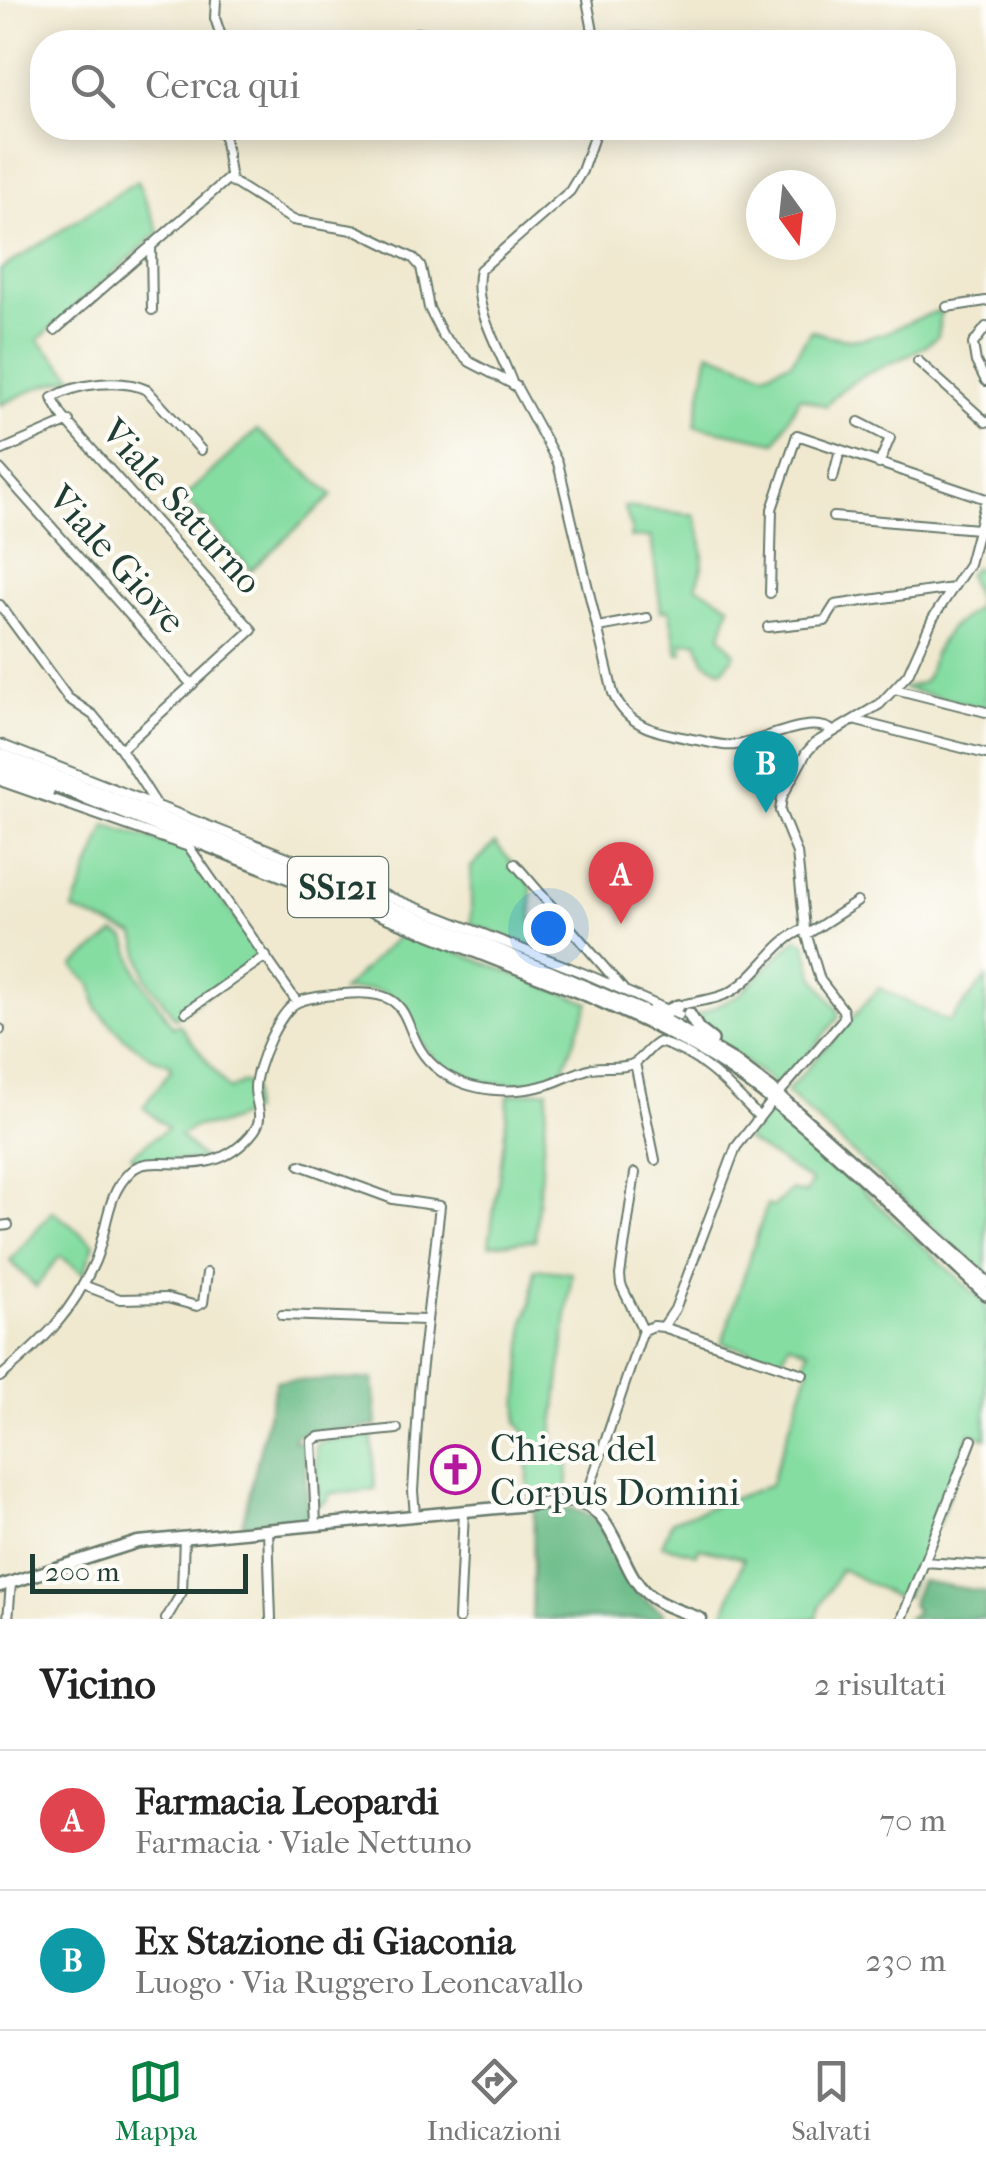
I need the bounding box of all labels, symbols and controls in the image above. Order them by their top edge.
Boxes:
search box [30,30,956,140]
icon: search [65,58,120,113]
text: Cerca qui [145,63,300,108]
north arrow [746,170,836,260]
street label: Viale Saturno [91,409,272,603]
street label: Viale Giove [38,475,195,643]
pin: B [734,730,798,813]
pin: A [588,842,654,924]
road number: SS121 [288,857,388,917]
your location [523,903,574,954]
place label: Chiesa del Corpus Domini [490,1426,740,1515]
church icon: Chiesa del Corpus Domini [429,1444,481,1496]
scale bar [30,1549,248,1594]
text: 200 m [45,1555,120,1588]
text: Vicino [40,1660,156,1709]
text: 2 risultati [814,1666,946,1703]
text: Farmacia Leopardi [135,1779,439,1824]
text: A [62,1802,83,1839]
text: 70 m [880,1802,946,1839]
text: Farmacia · Viale Nettuno [135,1824,472,1861]
text: Ex Stazione di Giaconia [135,1919,515,1964]
text: B [62,1942,83,1979]
text: 230 m [865,1942,946,1979]
text: Luogo · Via Ruggero Leoncavallo [135,1964,583,2001]
tab: Mappa [115,2054,197,2147]
tab: Indicazioni [427,2054,561,2147]
tab: Salvati [791,2054,871,2147]

